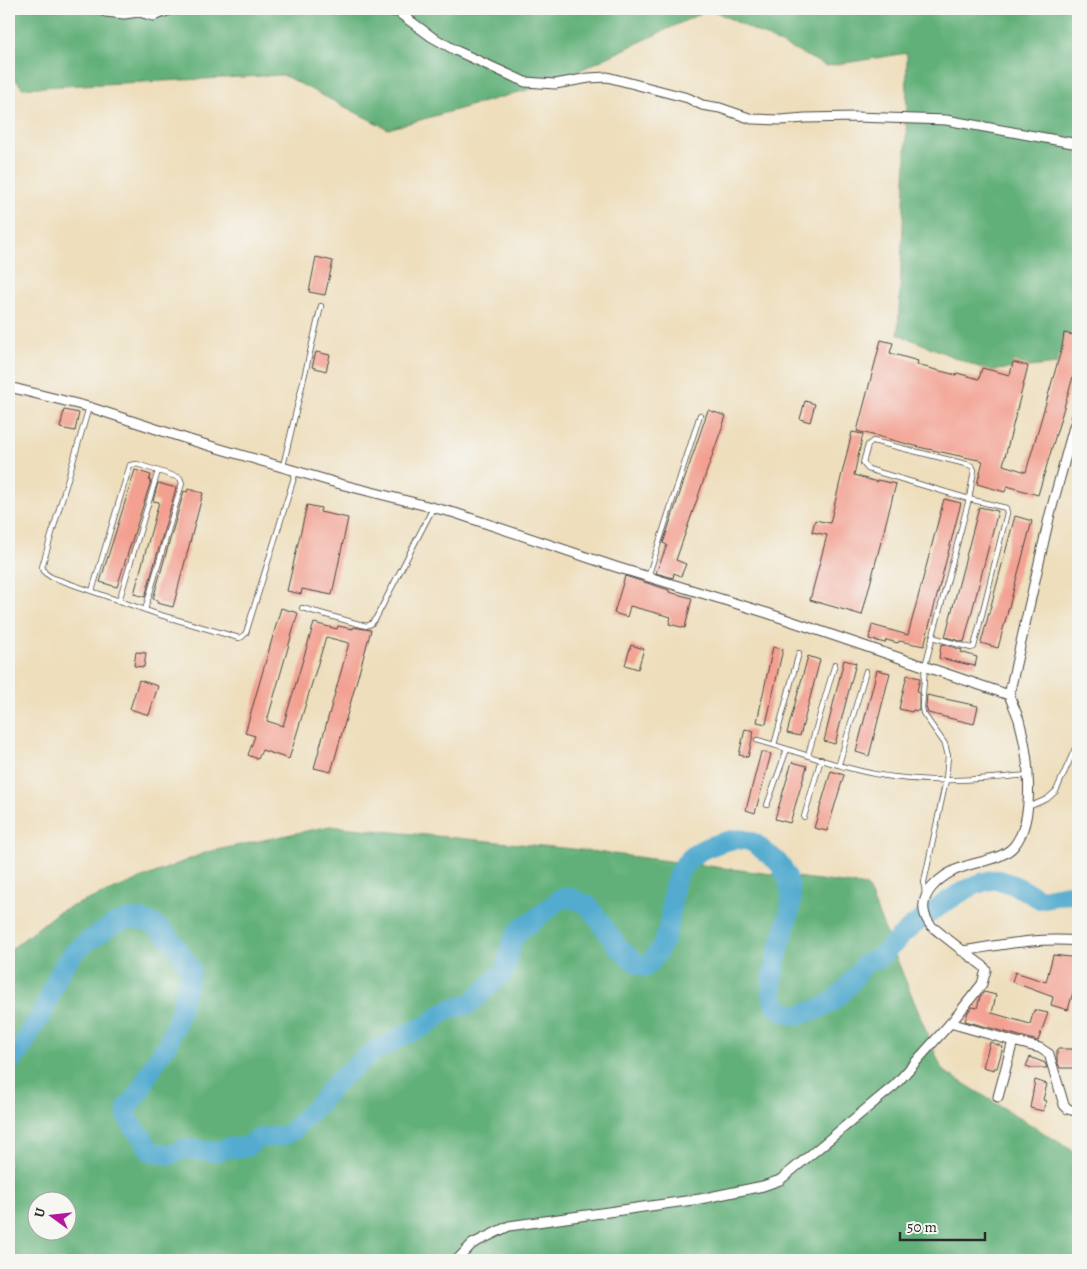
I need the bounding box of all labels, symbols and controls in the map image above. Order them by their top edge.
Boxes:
north arrow [28,1192,78,1242]
text: U [30,1206,50,1220]
scale bar [900,1209,984,1241]
text: 50 m [907,1217,937,1237]

